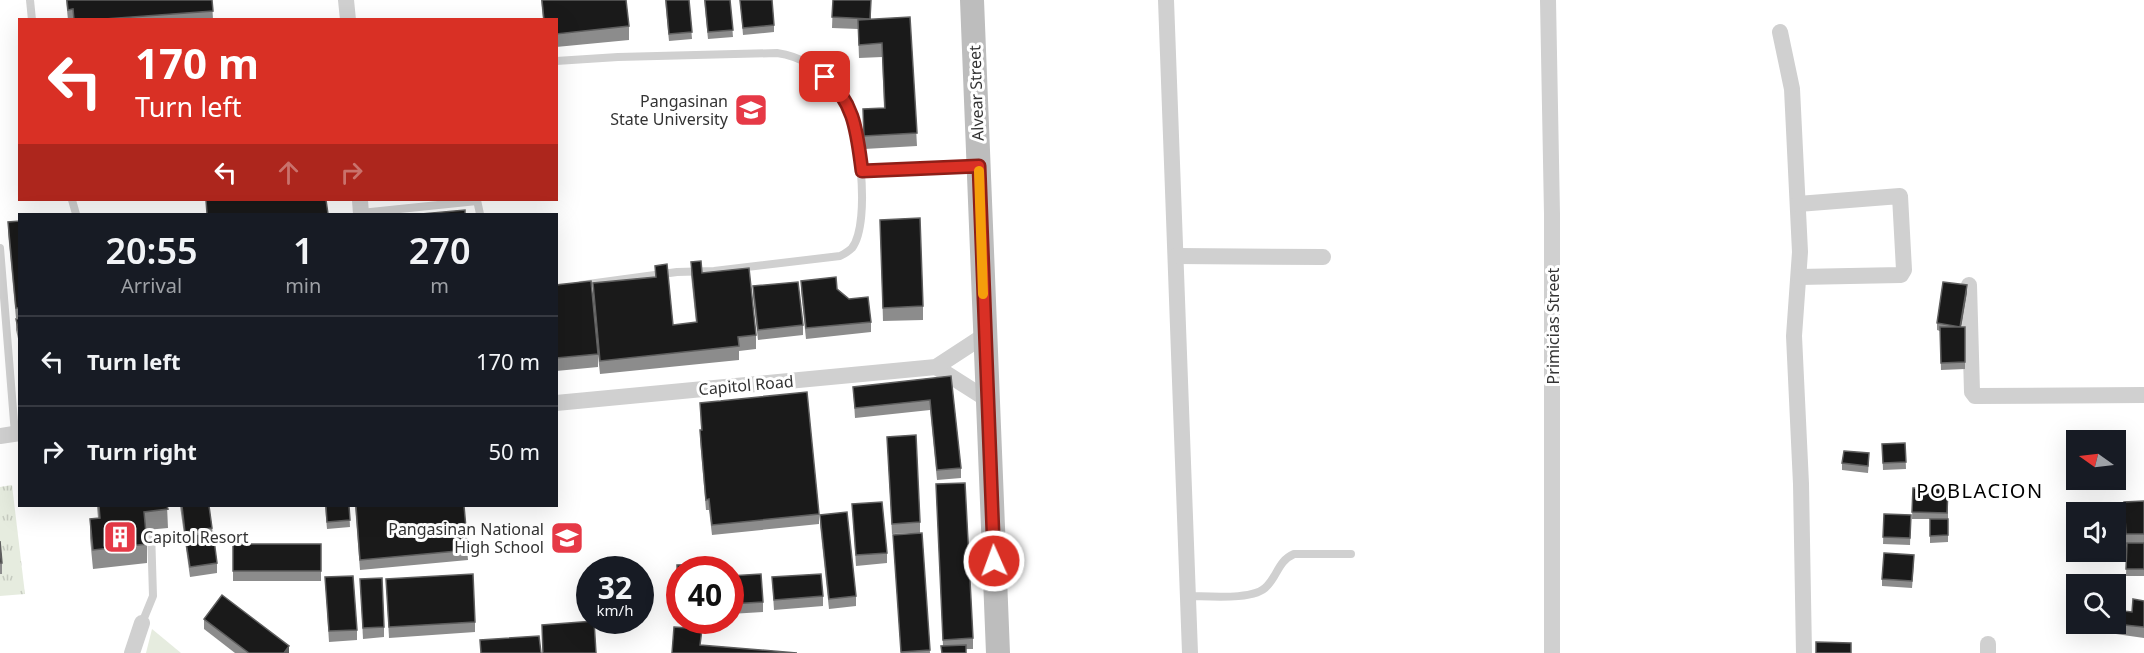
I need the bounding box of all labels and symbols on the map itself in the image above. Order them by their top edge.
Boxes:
street label: Alvear Street [963,44,989,141]
pin [799,51,850,102]
place label: Pangasinan State University [610,90,729,130]
school or university icon: Pangasinan State University [733,92,769,128]
street label: Primicias Street [1542,267,1564,384]
street label: Capitol Road [698,370,794,400]
north arrow [2066,430,2126,490]
district label: POBLACION [1916,477,2044,504]
place label: Pangasinan National High School [388,518,544,558]
building icon: Capitol Resort [102,519,138,555]
school or university icon: Pangasinan National High School [549,520,585,556]
place label: Capitol Resort [143,526,249,548]
position arrow [962,529,1026,593]
speed limit sign: 40 [666,556,744,634]

